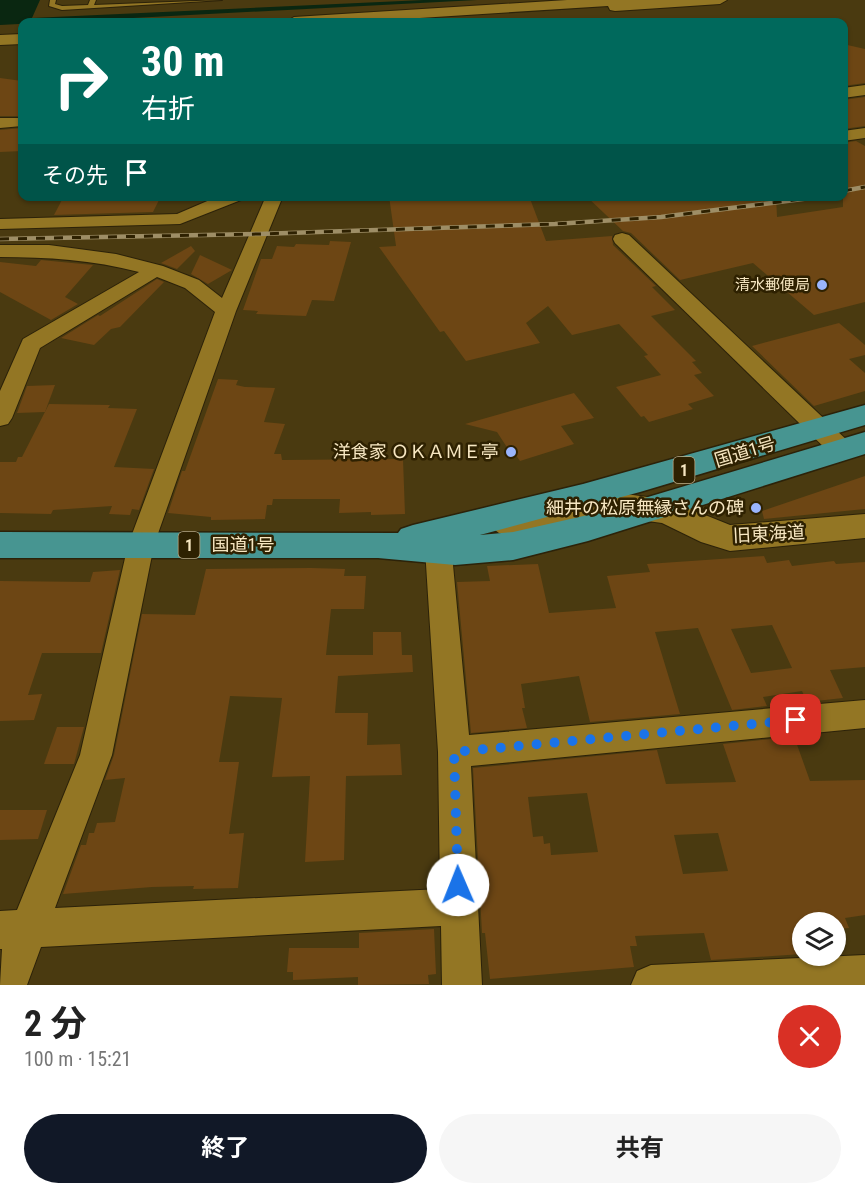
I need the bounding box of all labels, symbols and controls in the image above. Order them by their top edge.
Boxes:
text: 30 m [141,37,224,86]
icon: right [42,42,120,120]
text: 右折 [141,93,195,125]
icon: arrive [120,156,153,189]
text: その先 [42,163,108,188]
place label: 清水郵便局 [735,276,810,294]
marker: 清水郵便局 [815,278,829,292]
street label: 国道1号 [712,432,778,471]
place label: 洋食家 ＯＫＡＭＥ亭 [333,441,499,462]
marker: 洋食家 ＯＫＡＭＥ亭 [504,445,518,459]
road number: 1 [674,457,694,483]
place label: 細井の松原無縁さんの碑 [546,497,744,518]
marker: 細井の松原無縁さんの碑 [749,501,763,515]
street label: 旧東海道 [732,521,805,546]
road number: 1 [178,532,200,558]
street label: 国道1号 [212,534,274,555]
pin [770,694,821,745]
icon: arrive [779,703,812,736]
position arrow [426,853,490,917]
map controls [792,912,846,966]
button: layers [792,912,846,966]
text: 2 分 [24,1003,87,1045]
button: close [778,1005,841,1068]
text: 100 m · 15:21 [24,1047,131,1071]
button: 終了 [24,1114,427,1183]
button: 共有 [439,1114,841,1183]

